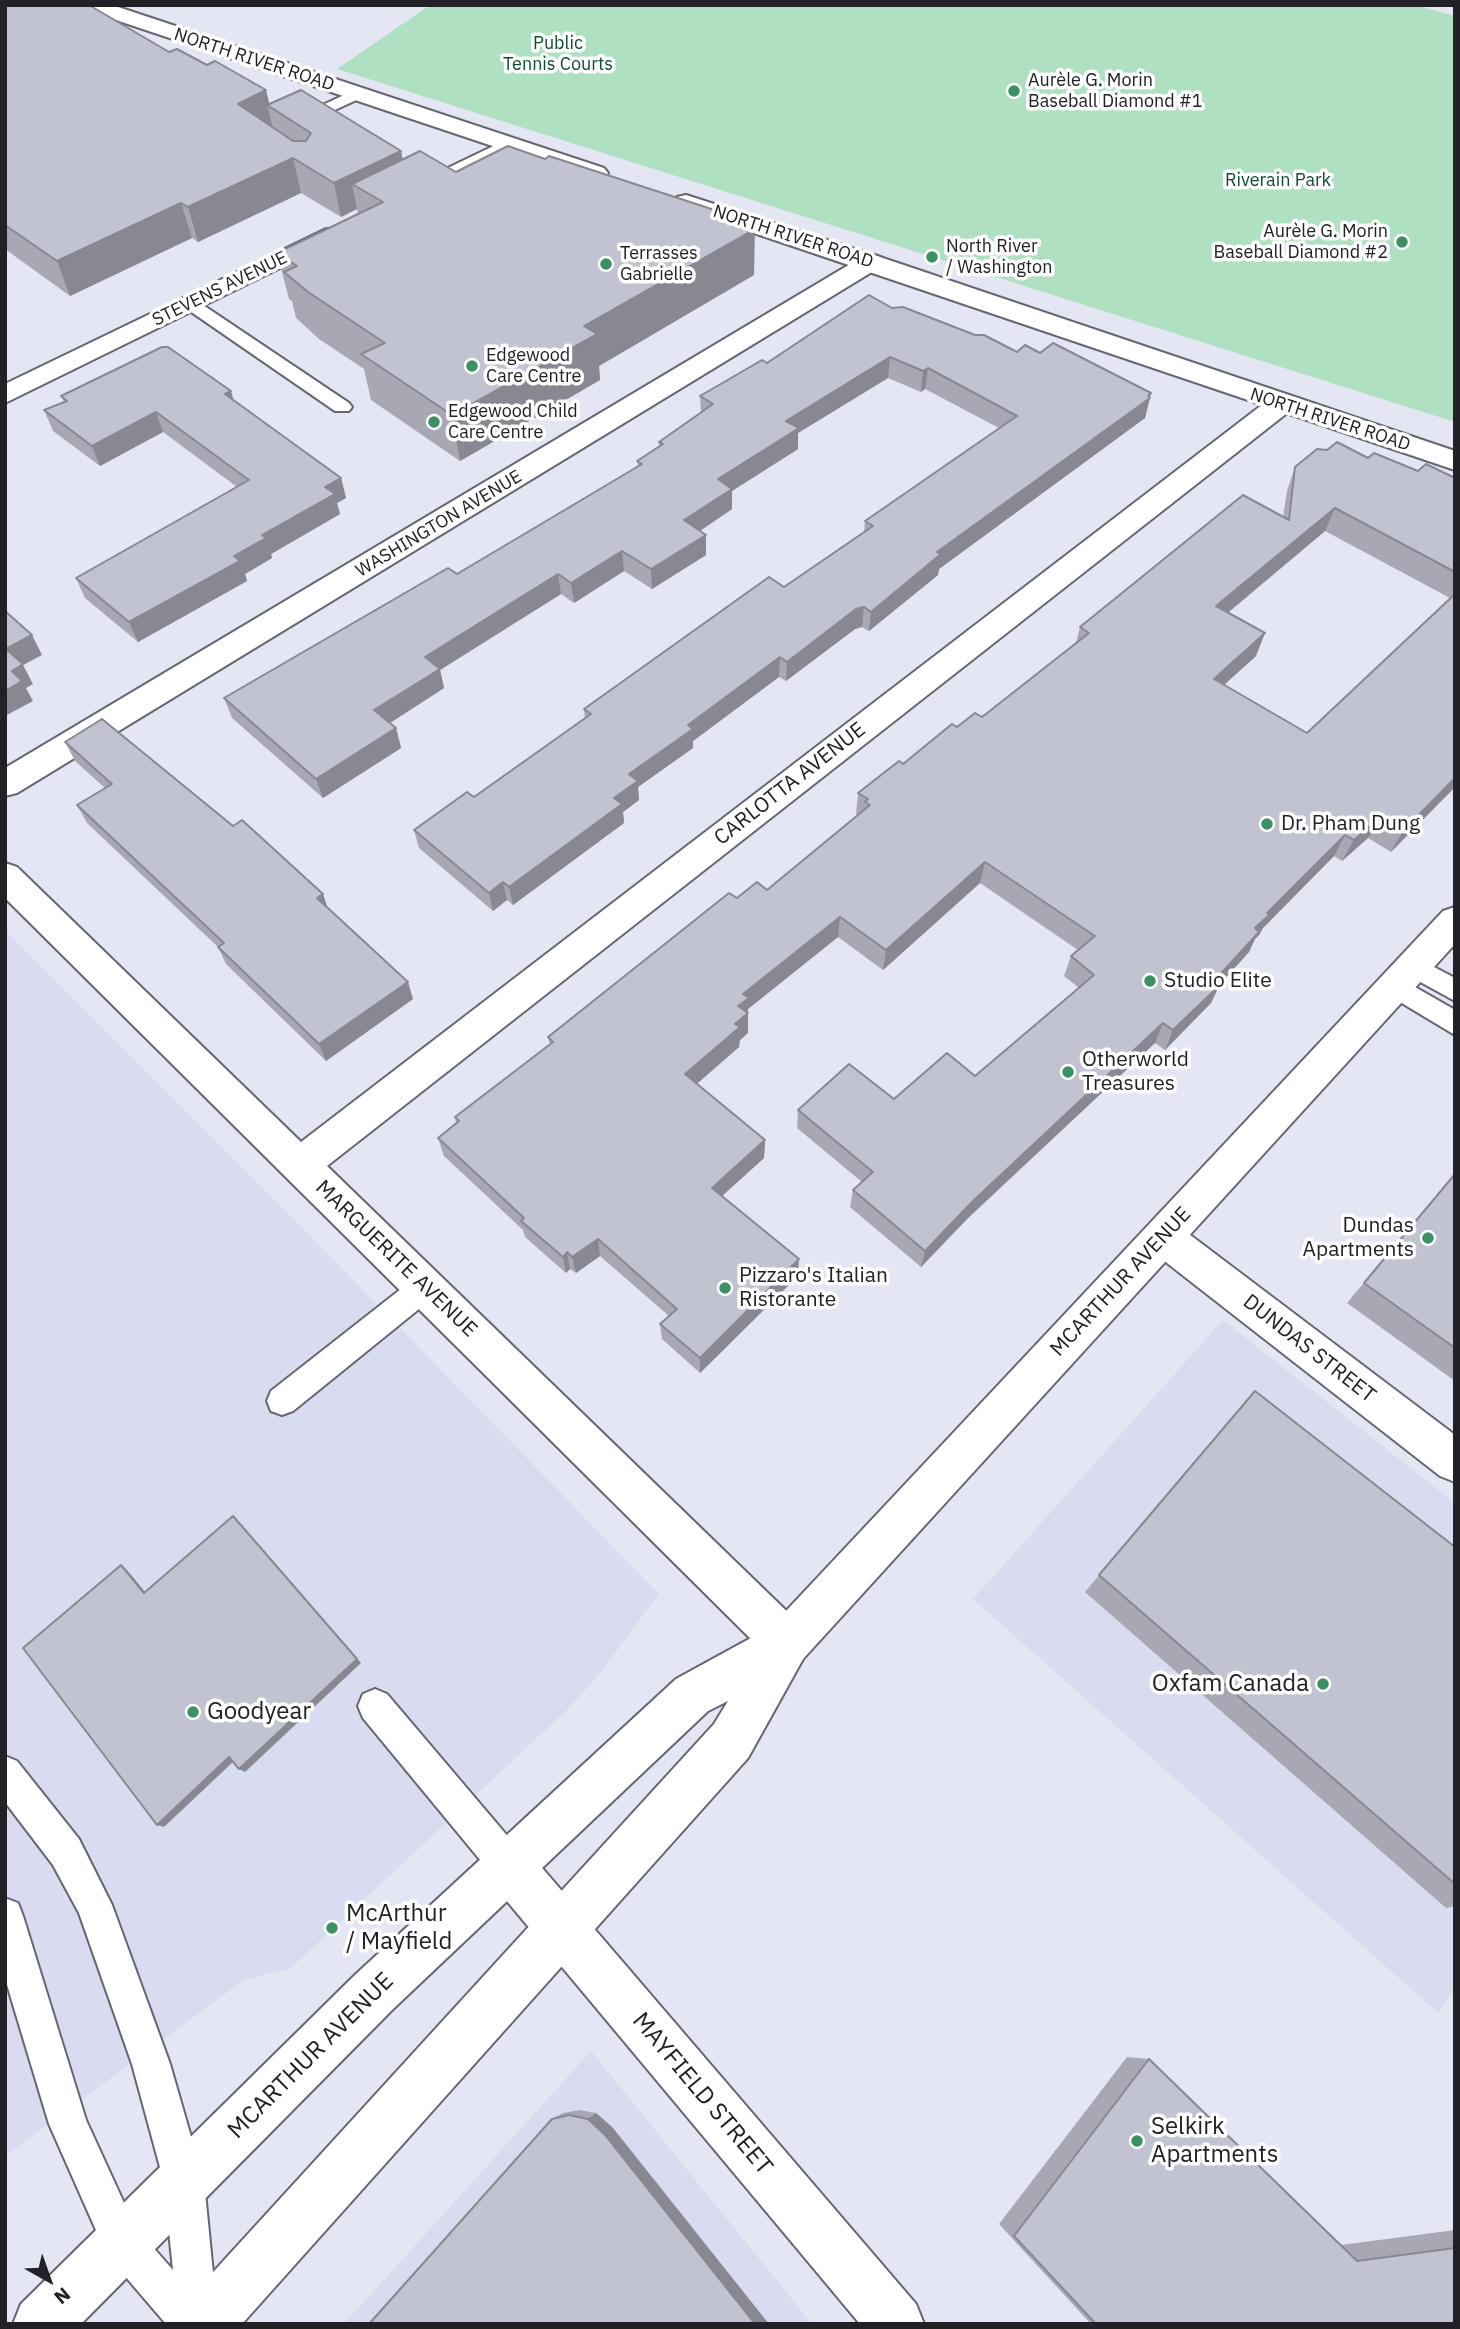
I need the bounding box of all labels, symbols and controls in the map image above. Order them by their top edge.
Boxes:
street label: NORTH RIVER ROAD [171,24,337,96]
park label: Public Tennis Courts [503,33,613,76]
place label: Aurèle G. Morin Baseball Diamond #1 [1028,70,1203,112]
marker: Aurèle G. Morin Baseball Diamond #1 [1006,83,1022,99]
park label: Riverain Park [1225,170,1331,192]
street label: NORTH RIVER ROAD [710,201,876,273]
place label: Aurèle G. Morin Baseball Diamond #2 [1213,221,1388,264]
marker: Aurèle G. Morin Baseball Diamond #2 [1394,234,1410,250]
place label: North River / Washington [946,236,1052,278]
place label: Terrasses Gabrielle [620,243,698,286]
street label: STEVENS AVENUE [149,247,291,331]
marker: North River / Washington [924,249,940,265]
marker: Terrasses Gabrielle [598,256,614,272]
place label: Edgewood Care Centre [486,345,581,388]
marker: Edgewood Care Centre [464,358,480,374]
street label: NORTH RIVER ROAD [1247,384,1413,456]
place label: Edgewood Child Care Centre [448,401,578,444]
marker: Edgewood Child Care Centre [426,414,442,430]
street label: WASHINGTON AVENUE [352,466,526,582]
street label: CARLOTTA AVENUE [709,717,871,851]
place label: Dr. Pham Dung [1281,811,1420,837]
marker: Dr. Pham Dung [1259,816,1275,832]
place label: Studio Elite [1164,968,1272,994]
marker: Studio Elite [1142,973,1158,989]
place label: Otherworld Treasures [1082,1047,1189,1097]
marker: Otherworld Treasures [1060,1064,1076,1080]
street label: MARGUERITE AVENUE [310,1175,482,1343]
street label: MCARTHUR AVENUE [1045,1202,1197,1362]
place label: Dundas Apartments [1303,1213,1414,1263]
marker: Dundas Apartments [1420,1230,1436,1246]
place label: Pizzaro's Italian Ristorante [739,1263,888,1313]
marker: Pizzaro's Italian Ristorante [717,1280,733,1296]
street label: DUNDAS STREET [1238,1289,1380,1409]
place label: Oxfam Canada [1152,1670,1309,1698]
marker: Oxfam Canada [1315,1676,1331,1692]
place label: Goodyear [207,1698,311,1726]
marker: Goodyear [185,1704,201,1720]
place label: McArthur / Mayfield [346,1900,452,1956]
marker: McArthur / Mayfield [324,1920,340,1936]
street label: MCARTHUR AVENUE [222,1967,400,2145]
street label: MAYFIELD STREET [626,2007,778,2181]
place label: Selkirk Apartments [1151,2113,1278,2169]
marker: Selkirk Apartments [1129,2133,1145,2149]
north arrow [14,2245,84,2315]
text: N [50,2282,75,2310]

